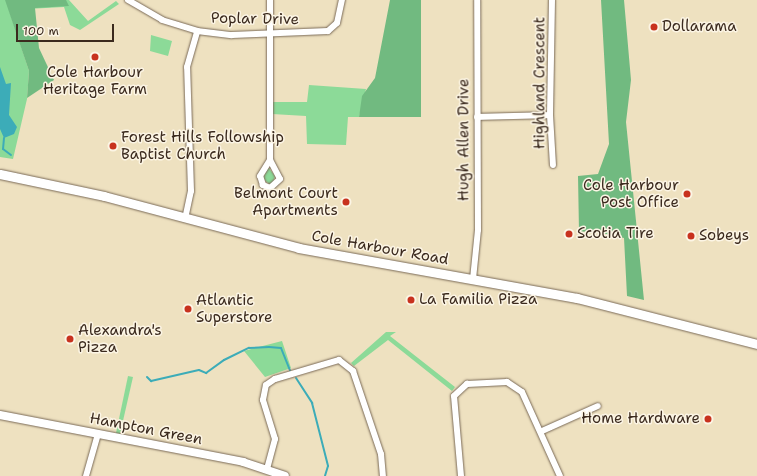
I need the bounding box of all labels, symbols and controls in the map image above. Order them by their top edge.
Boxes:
street label: Poplar Drive [211,9,299,29]
scale bar [18,16,116,42]
street label: Highland Crescent [531,17,549,149]
place label: Dollarama [662,18,736,36]
marker: Dollarama [649,22,659,32]
text: 100 m [23,23,59,39]
marker: Cole Harbour Heritage Farm [90,52,100,62]
place label: Cole Harbour Heritage Farm [43,63,147,98]
street label: Hugh Allen Drive [455,79,473,201]
place label: Forest Hills Followship Baptist Church [121,128,284,163]
marker: Forest Hills Followship Baptist Church [108,141,118,151]
place label: Cole Harbour Post Office [583,176,679,211]
place label: Belmont Court Apartments [234,184,338,219]
marker: Cole Harbour Post Office [682,189,692,199]
marker: Belmont Court Apartments [341,197,351,207]
place label: Scotia Tire [577,225,654,243]
street label: Cole Harbour Road [310,227,450,269]
place label: Sobeys [699,227,749,245]
marker: Scotia Tire [564,229,574,239]
marker: Sobeys [686,231,696,241]
place label: Atlantic Superstore [196,291,273,326]
place label: La Familia Pizza [419,291,537,309]
marker: La Familia Pizza [406,295,416,305]
marker: Atlantic Superstore [183,304,193,314]
place label: Alexandra's Pizza [78,321,162,356]
marker: Alexandra's Pizza [65,334,75,344]
street label: Hampton Green [88,409,204,449]
place label: Home Hardware [581,410,700,428]
marker: Home Hardware [703,414,713,424]

